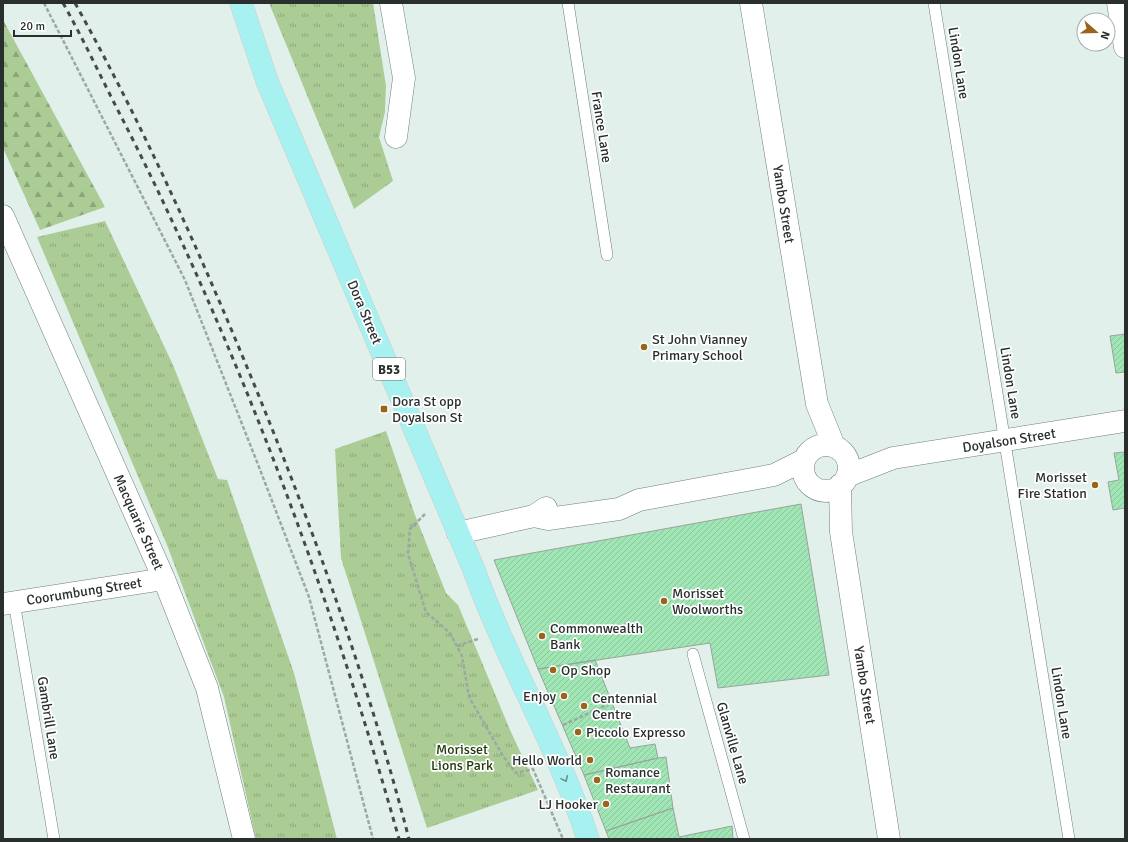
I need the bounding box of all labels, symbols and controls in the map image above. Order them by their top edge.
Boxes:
scale bar [14,12,71,38]
north arrow [1076,12,1116,52]
text: 20 m [20,19,45,34]
street label: Lindon Lane [944,26,973,100]
text: N [1098,29,1112,41]
street label: France Lane [587,90,616,164]
street label: Yambo Street [769,164,798,244]
street label: Dora Street [343,278,386,347]
place label: St John Vianney Primary School [652,331,748,364]
marker: St John Vianney Primary School [639,342,649,352]
street label: Lindon Lane [996,346,1025,420]
road number: B53 [373,358,405,380]
place label: Dora St opp Doyalson St [392,393,463,426]
marker: Dora St opp Doyalson St [379,404,389,414]
street label: Doyalson Street [961,425,1057,456]
place label: Morisset Fire Station [1018,469,1087,502]
street label: Macquarie Street [110,472,167,573]
marker: Morisset Fire Station [1090,480,1100,490]
street label: Coorumbung Street [25,574,143,609]
place label: Morisset Woolworths [672,585,743,618]
marker: Morisset Woolworths [659,596,669,606]
place label: Commonwealth Bank [550,620,643,653]
marker: Commonwealth Bank [537,631,547,641]
street label: Yambo Street [850,645,879,725]
place label: Op Shop [561,662,611,679]
marker: Op Shop [548,665,558,675]
street label: Lindon Lane [1047,666,1076,740]
street label: Gambrill Lane [34,675,63,761]
place label: Enjoy [523,688,556,705]
place label: Centennial Centre [592,690,657,723]
marker: Enjoy [559,691,569,701]
street label: Glanville Lane [713,700,752,786]
marker: Centennial Centre [579,701,589,711]
place label: Piccolo Expresso [586,724,686,741]
marker: Piccolo Expresso [573,727,583,737]
park label: Morisset Lions Park [431,741,493,774]
place label: Hello World [512,752,582,769]
marker: Hello World [585,755,595,765]
place label: Romance Restaurant [605,764,671,797]
one-way arrow [560,775,568,783]
marker: Romance Restaurant [592,775,602,785]
place label: LJ Hooker [539,796,599,813]
marker: LJ Hooker [601,799,611,809]

